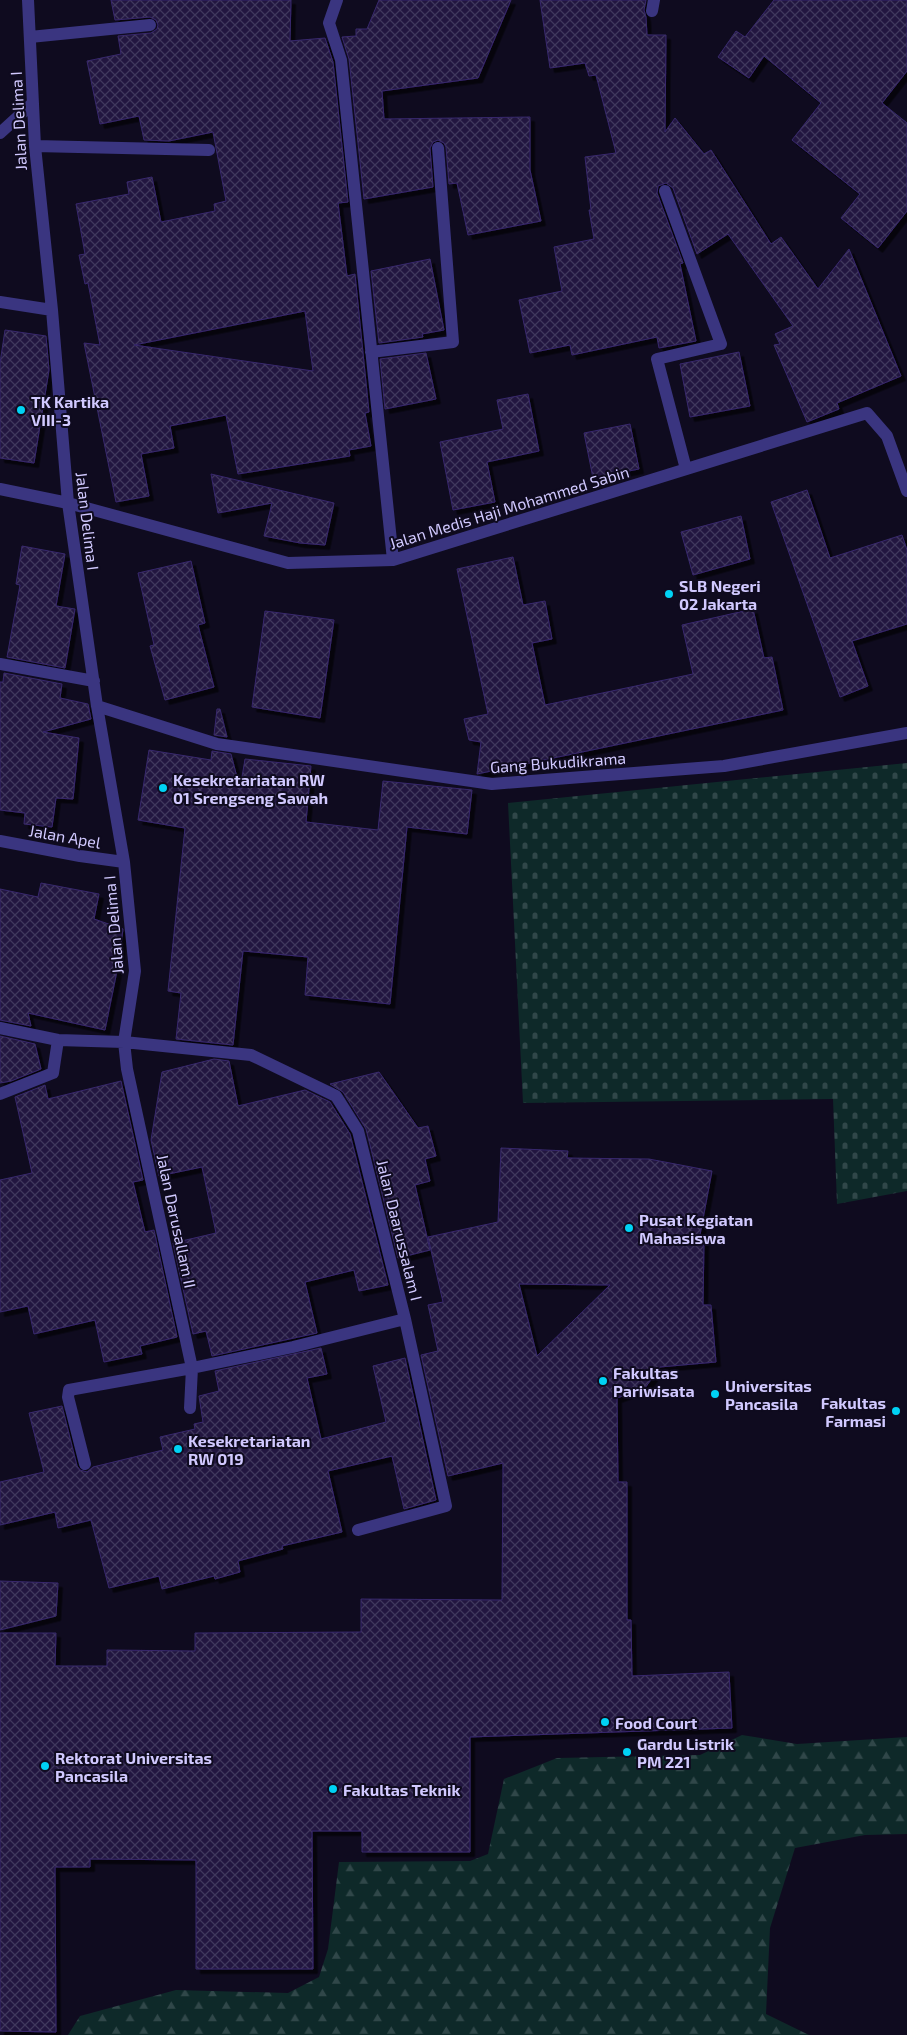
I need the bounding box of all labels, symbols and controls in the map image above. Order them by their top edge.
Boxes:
street label: Jalan Delima I [6,71,30,171]
place label: TK Kartika VIII-3 [31,392,109,429]
marker: TK Kartika VIII-3 [15,404,27,416]
street label: Jalan Medis Haji Mohammed Sabin [387,461,632,554]
street label: Jalan Delima I [73,471,103,571]
place label: SLB Negeri 02 Jakarta [679,576,761,613]
marker: SLB Negeri 02 Jakarta [663,588,675,600]
street label: Gang Bukudikrama [489,748,627,776]
place label: Kesekretariatan RW 01 Srengseng Sawah [173,770,328,807]
marker: Kesekretariatan RW 01 Srengseng Sawah [157,782,169,794]
street label: Jalan Apel [27,820,103,852]
street label: Jalan Delima I [99,875,127,975]
street label: Jalan Darusallam II [153,1152,201,1290]
street label: Jalan Daarussalam I [373,1157,427,1303]
place label: Pusat Kegiatan Mahasiswa [639,1210,753,1247]
marker: Pusat Kegiatan Mahasiswa [623,1222,635,1234]
place label: Fakultas Pariwisata [613,1363,695,1400]
marker: Fakultas Pariwisata [597,1375,609,1387]
place label: Universitas Pancasila [725,1376,812,1413]
marker: Universitas Pancasila [709,1388,721,1400]
place label: Fakultas Farmasi [821,1393,886,1430]
marker: Fakultas Farmasi [890,1405,902,1417]
place label: Kesekretariatan RW 019 [188,1431,310,1468]
marker: Kesekretariatan RW 019 [172,1443,184,1455]
place label: Food Court [615,1713,698,1732]
marker: Food Court [599,1716,611,1728]
place label: Gardu Listrik PM 221 [637,1734,734,1771]
marker: Gardu Listrik PM 221 [621,1746,633,1758]
place label: Rektorat Universitas Pancasila [55,1748,212,1785]
marker: Rektorat Universitas Pancasila [39,1760,51,1772]
place label: Fakultas Teknik [343,1780,460,1799]
marker: Fakultas Teknik [327,1783,339,1795]

